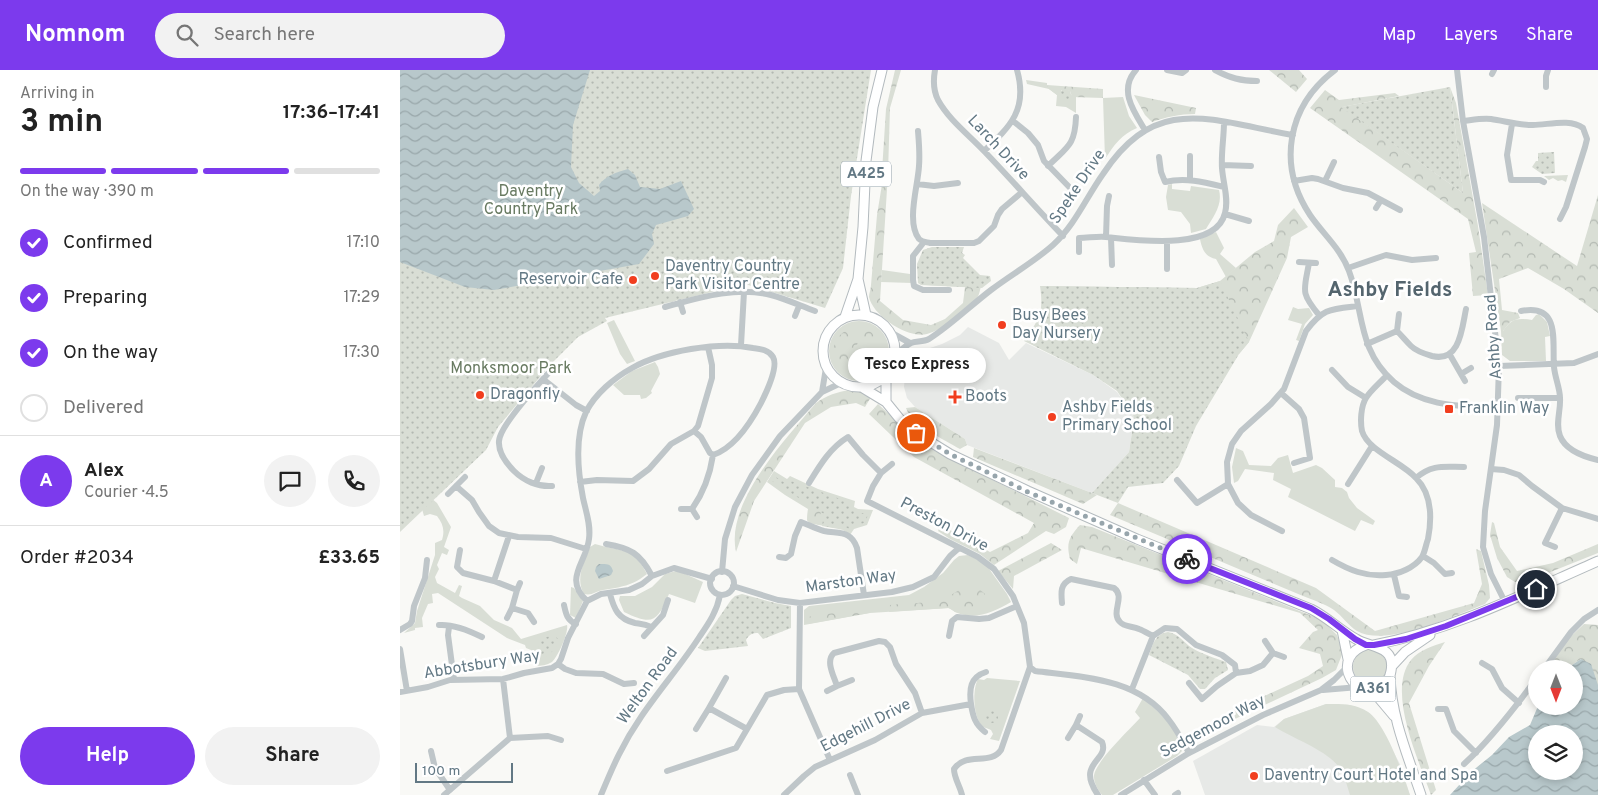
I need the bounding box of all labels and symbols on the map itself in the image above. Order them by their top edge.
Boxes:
street label: Larch Drive [963,111,1033,185]
street label: Speke Drive [1046,146,1110,228]
road number: A425 [841,162,891,186]
park label: Daventry Country Park [484,182,578,220]
place label: Daventry Country Park Visitor Centre [665,257,800,295]
place label: Reservoir Cafe [518,270,623,290]
marker: Daventry Country Park Visitor Centre [649,270,661,282]
marker: Reservoir Cafe [627,274,639,286]
district label: Ashby Fields [1328,277,1452,304]
street label: Ashby Road [1481,294,1507,380]
place label: Busy Bees Day Nursery [1012,306,1101,344]
marker: Busy Bees Day Nursery [996,319,1008,331]
callout: Tesco Express [847,348,985,383]
park label: Monksmoor Park [450,359,572,379]
place label: Dragonfly [490,385,560,405]
place label: Boots [965,387,1007,407]
marker: Dragonfly [474,389,486,401]
marker: Boots [949,391,961,403]
place label: Ashby Fields Primary School [1062,398,1172,436]
place label: Franklin Way [1459,399,1549,419]
marker: Franklin Way [1443,403,1455,415]
marker: Ashby Fields Primary School [1046,411,1058,423]
pin [895,412,937,454]
street label: Preston Drive [896,493,992,557]
courier [1162,534,1212,584]
street label: Marston Way [804,566,898,598]
pin [1515,568,1557,610]
street label: Welton Road [613,644,683,728]
street label: Abbotsbury Way [422,646,542,684]
north arrow [1528,660,1582,715]
road number: A361 [1350,676,1396,702]
street label: Sedgemoor Way [1157,691,1269,763]
street label: Edgehill Drive [818,695,914,757]
scale bar [415,760,512,783]
place label: Daventry Court Hotel and Spa [1264,766,1478,786]
marker: Daventry Court Hotel and Spa [1248,770,1260,782]

